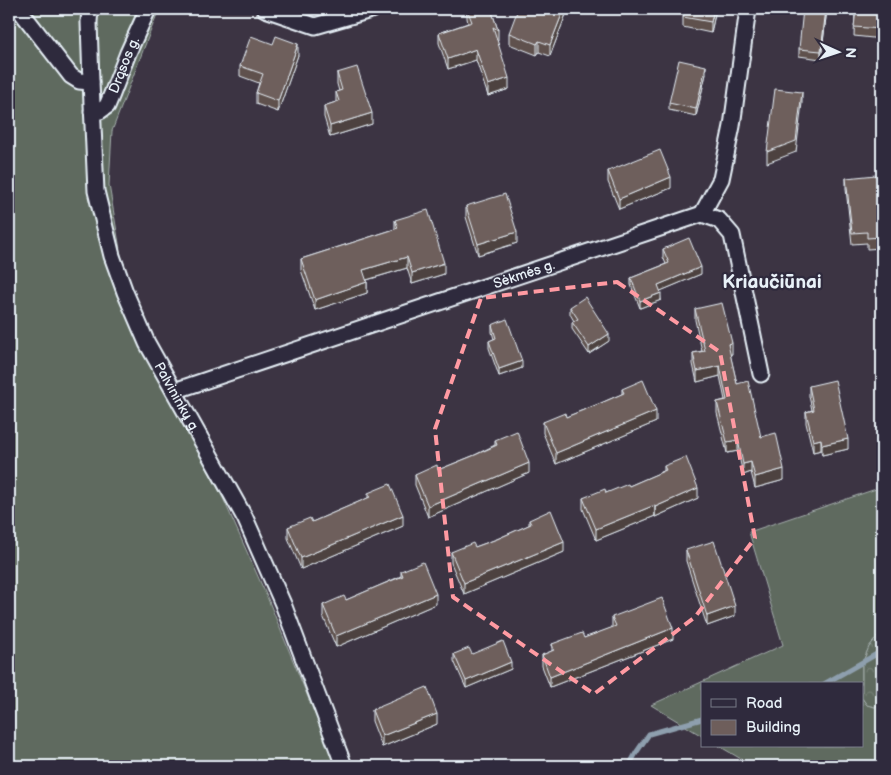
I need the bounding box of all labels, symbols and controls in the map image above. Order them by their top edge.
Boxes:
north arrow [814,28,864,78]
street label: Drąsos g. [105,34,143,96]
text: N [842,47,859,58]
street label: Sėkmės g. [491,255,557,292]
district label: Kriaučiūnai [722,271,822,294]
street label: Palvininkų g. [151,359,204,436]
legend [701,682,864,748]
text: Road [746,694,782,713]
text: Building [746,718,801,737]

